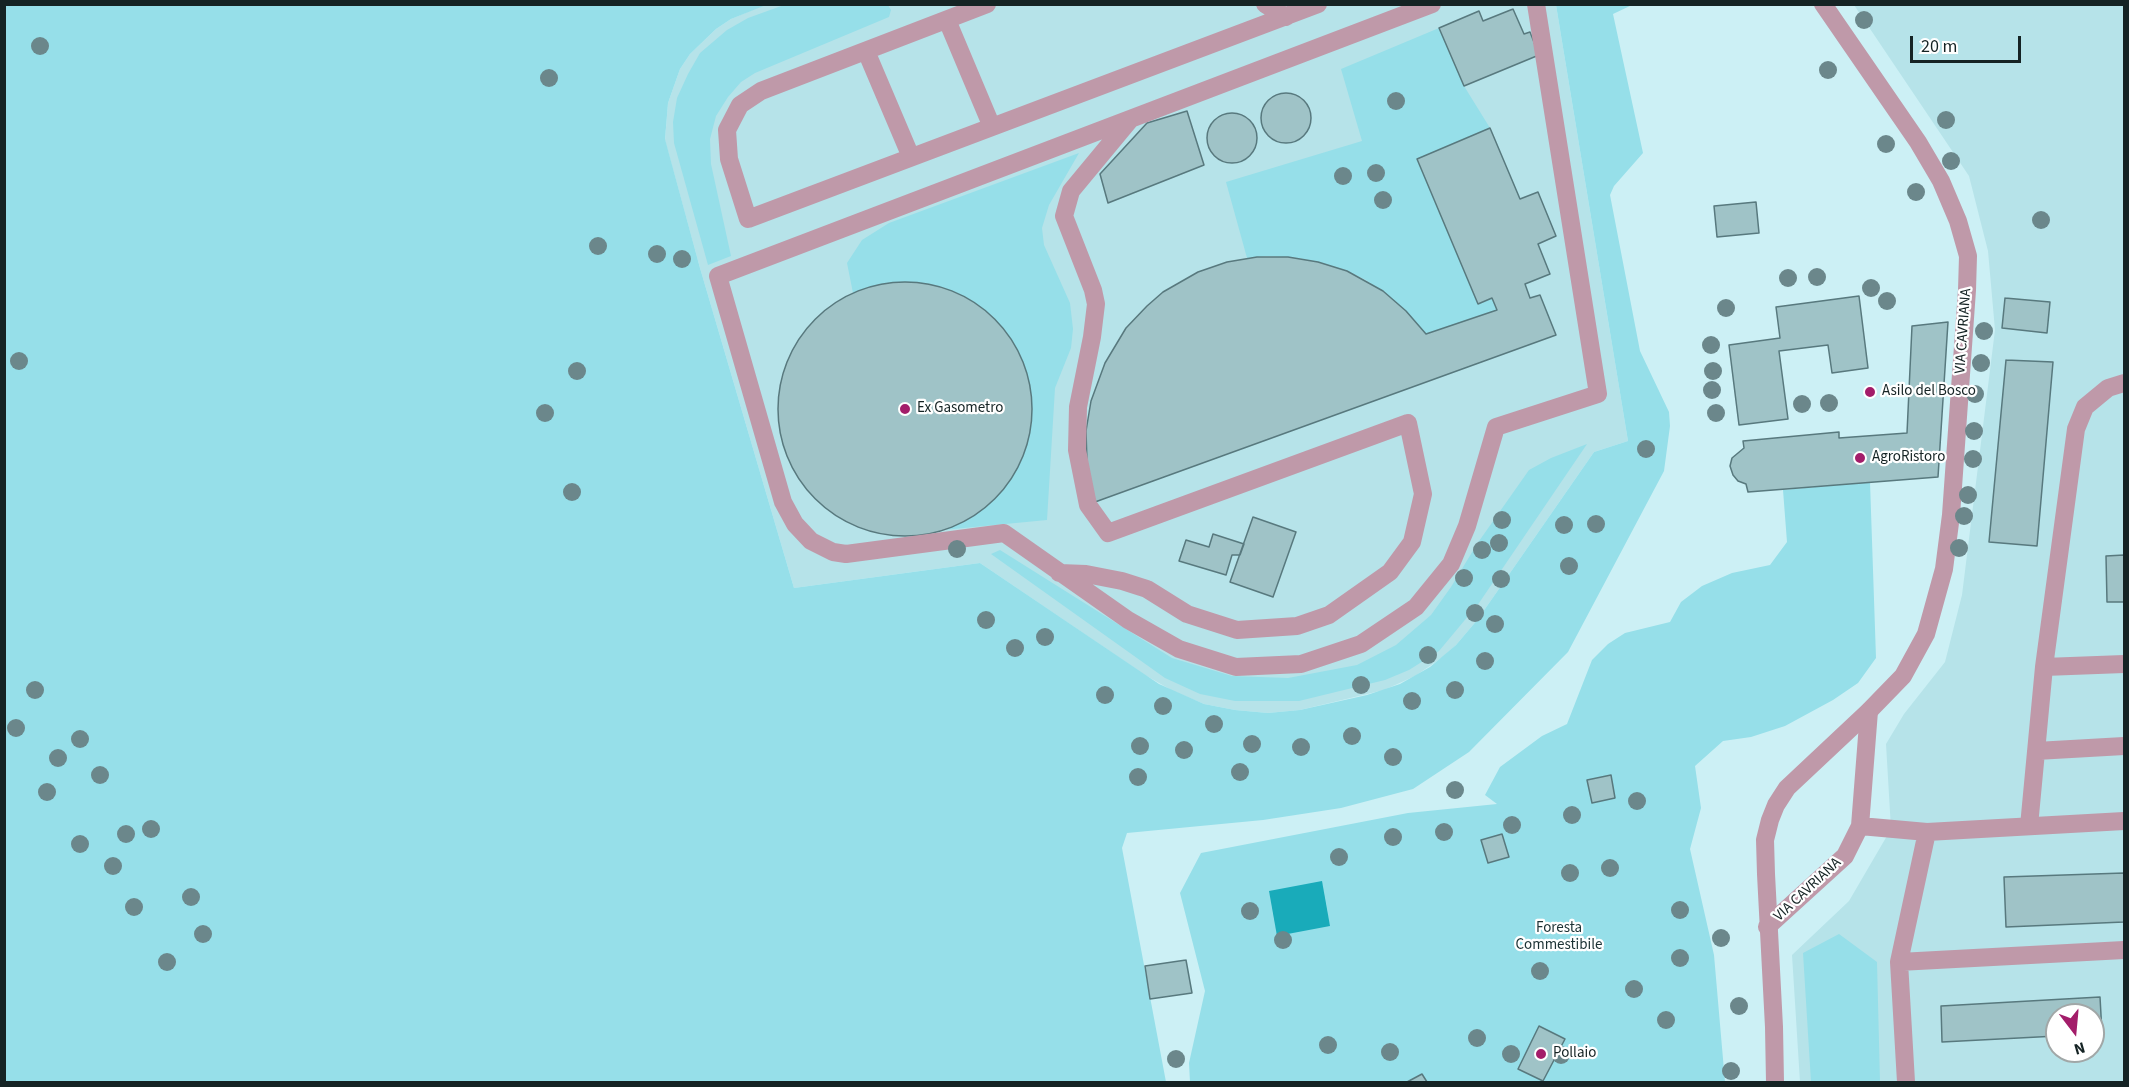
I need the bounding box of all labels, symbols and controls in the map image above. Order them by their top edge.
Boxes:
scale bar [1913,24,2024,62]
text: 20 m [1921,34,1957,59]
street label: VIA CAVRIANA [1952,288,1976,374]
place label: Asilo del Bosco [1882,383,1976,401]
marker: Asilo del Bosco [1863,385,1877,399]
place label: Ex Gasometro [917,400,1003,418]
marker: Ex Gasometro [898,402,912,416]
place label: AgroRistoro [1872,449,1945,467]
marker: AgroRistoro [1853,451,1867,465]
street label: VIA CAVRIANA [1771,854,1845,926]
park label: Foresta Commestibile [1516,920,1602,955]
north arrow [2045,1003,2105,1063]
text: N [2071,1036,2088,1060]
place label: Pollaio [1553,1045,1596,1063]
marker: Pollaio [1534,1047,1548,1061]

